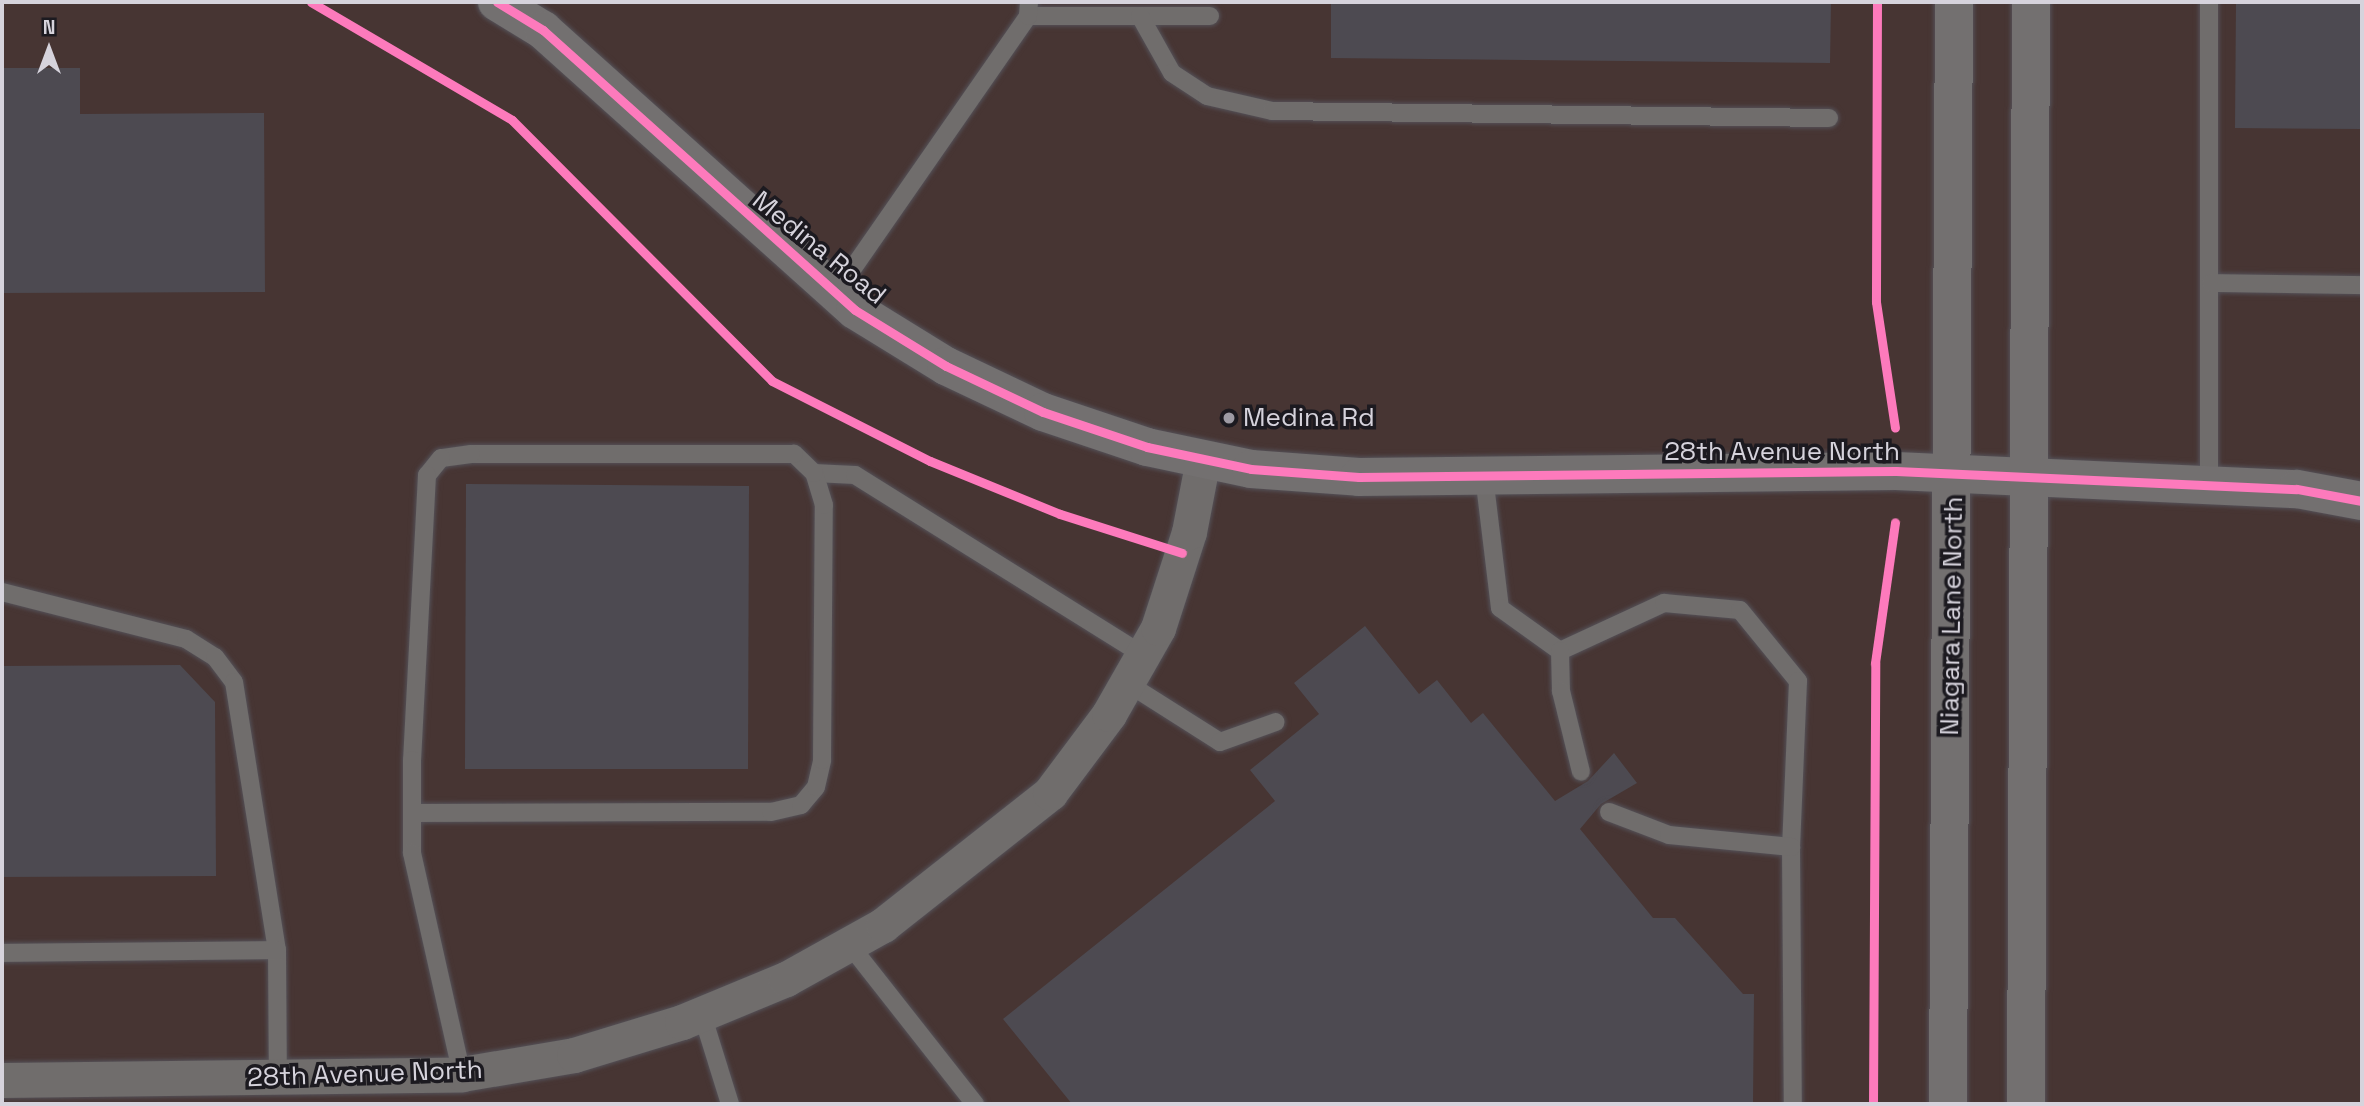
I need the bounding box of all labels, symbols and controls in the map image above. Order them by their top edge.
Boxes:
north arrow [14,14,84,84]
text: N [43,15,55,40]
street label: Medina Road [746,185,892,311]
place label: Medina Rd [1243,402,1375,434]
marker: Medina Rd [1221,410,1237,426]
street label: 28th Avenue North [1664,436,1900,468]
street label: Niagara Lane North [1934,496,1970,736]
street label: 28th Avenue North [247,1054,483,1094]

